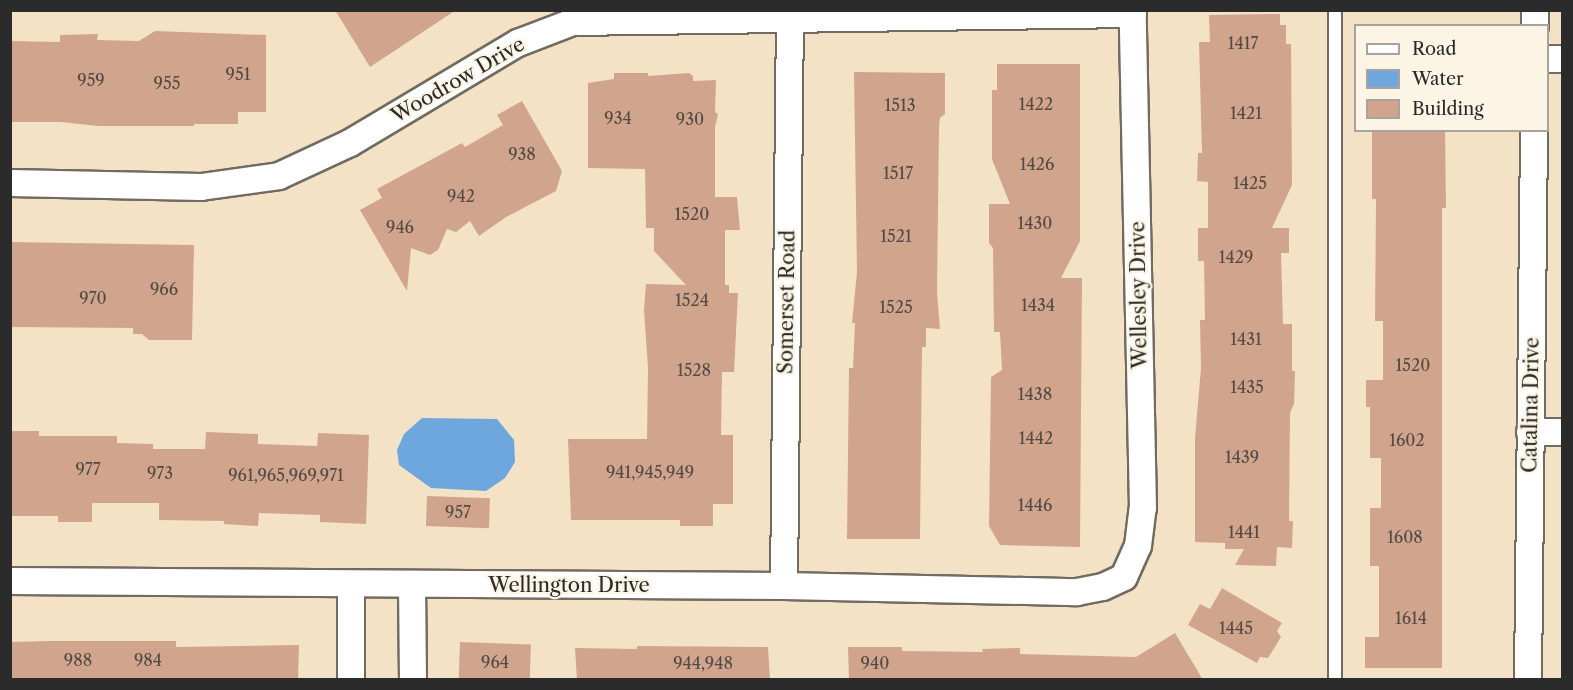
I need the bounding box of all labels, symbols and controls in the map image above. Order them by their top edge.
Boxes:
legend [1354,24,1549,132]
street label: Woodrow Drive [387,32,529,128]
house number: 1417 [1228,33,1258,53]
text: Road [1412,38,1457,60]
house number: 951 [226,64,250,84]
text: Water [1412,68,1464,90]
house number: 959 [77,70,105,90]
house number: 955 [154,73,180,93]
house number: 1422 [1019,94,1053,114]
house number: 1513 [885,95,915,115]
text: Building [1412,98,1484,120]
house number: 1421 [1230,103,1262,123]
house number: 934 [604,108,632,128]
house number: 930 [676,109,704,129]
house number: 938 [508,144,536,164]
house number: 1426 [1020,154,1054,174]
house number: 1517 [883,163,913,183]
house number: 1425 [1233,173,1267,193]
house number: 942 [447,186,475,206]
house number: 1520 [675,204,709,224]
house number: 1430 [1018,213,1052,233]
house number: 946 [386,217,414,237]
street label: Wellesley Drive [1126,221,1152,369]
house number: 1521 [880,226,912,246]
street label: Somerset Road [774,230,800,374]
house number: 1429 [1219,247,1253,267]
house number: 966 [150,279,178,299]
house number: 970 [79,288,107,308]
house number: 1524 [675,290,709,310]
house number: 1434 [1021,295,1055,315]
house number: 1525 [879,297,913,317]
house number: 1431 [1230,329,1262,349]
street label: Catalina Drive [1518,337,1544,473]
house number: 1520 [1396,355,1430,375]
house number: 1528 [677,360,711,380]
house number: 1435 [1230,377,1264,397]
house number: 1438 [1018,384,1052,404]
house number: 1442 [1019,428,1053,448]
house number: 1602 [1389,430,1425,450]
house number: 1439 [1225,447,1259,467]
house number: 977 [75,459,101,479]
house number: 941,945,949 [606,462,694,482]
house number: 973 [147,463,173,483]
house number: 961,965,969,971 [228,465,344,485]
house number: 1446 [1018,495,1052,515]
house number: 957 [445,502,471,522]
house number: 1441 [1228,522,1260,542]
house number: 1608 [1387,527,1423,547]
street label: Wellington Drive [488,573,650,597]
house number: 1614 [1395,608,1427,628]
house number: 1445 [1219,618,1253,638]
house number: 988 [64,650,92,670]
house number: 984 [134,650,162,670]
house number: 964 [481,652,509,672]
house number: 944,948 [673,653,733,673]
house number: 940 [861,653,889,673]

